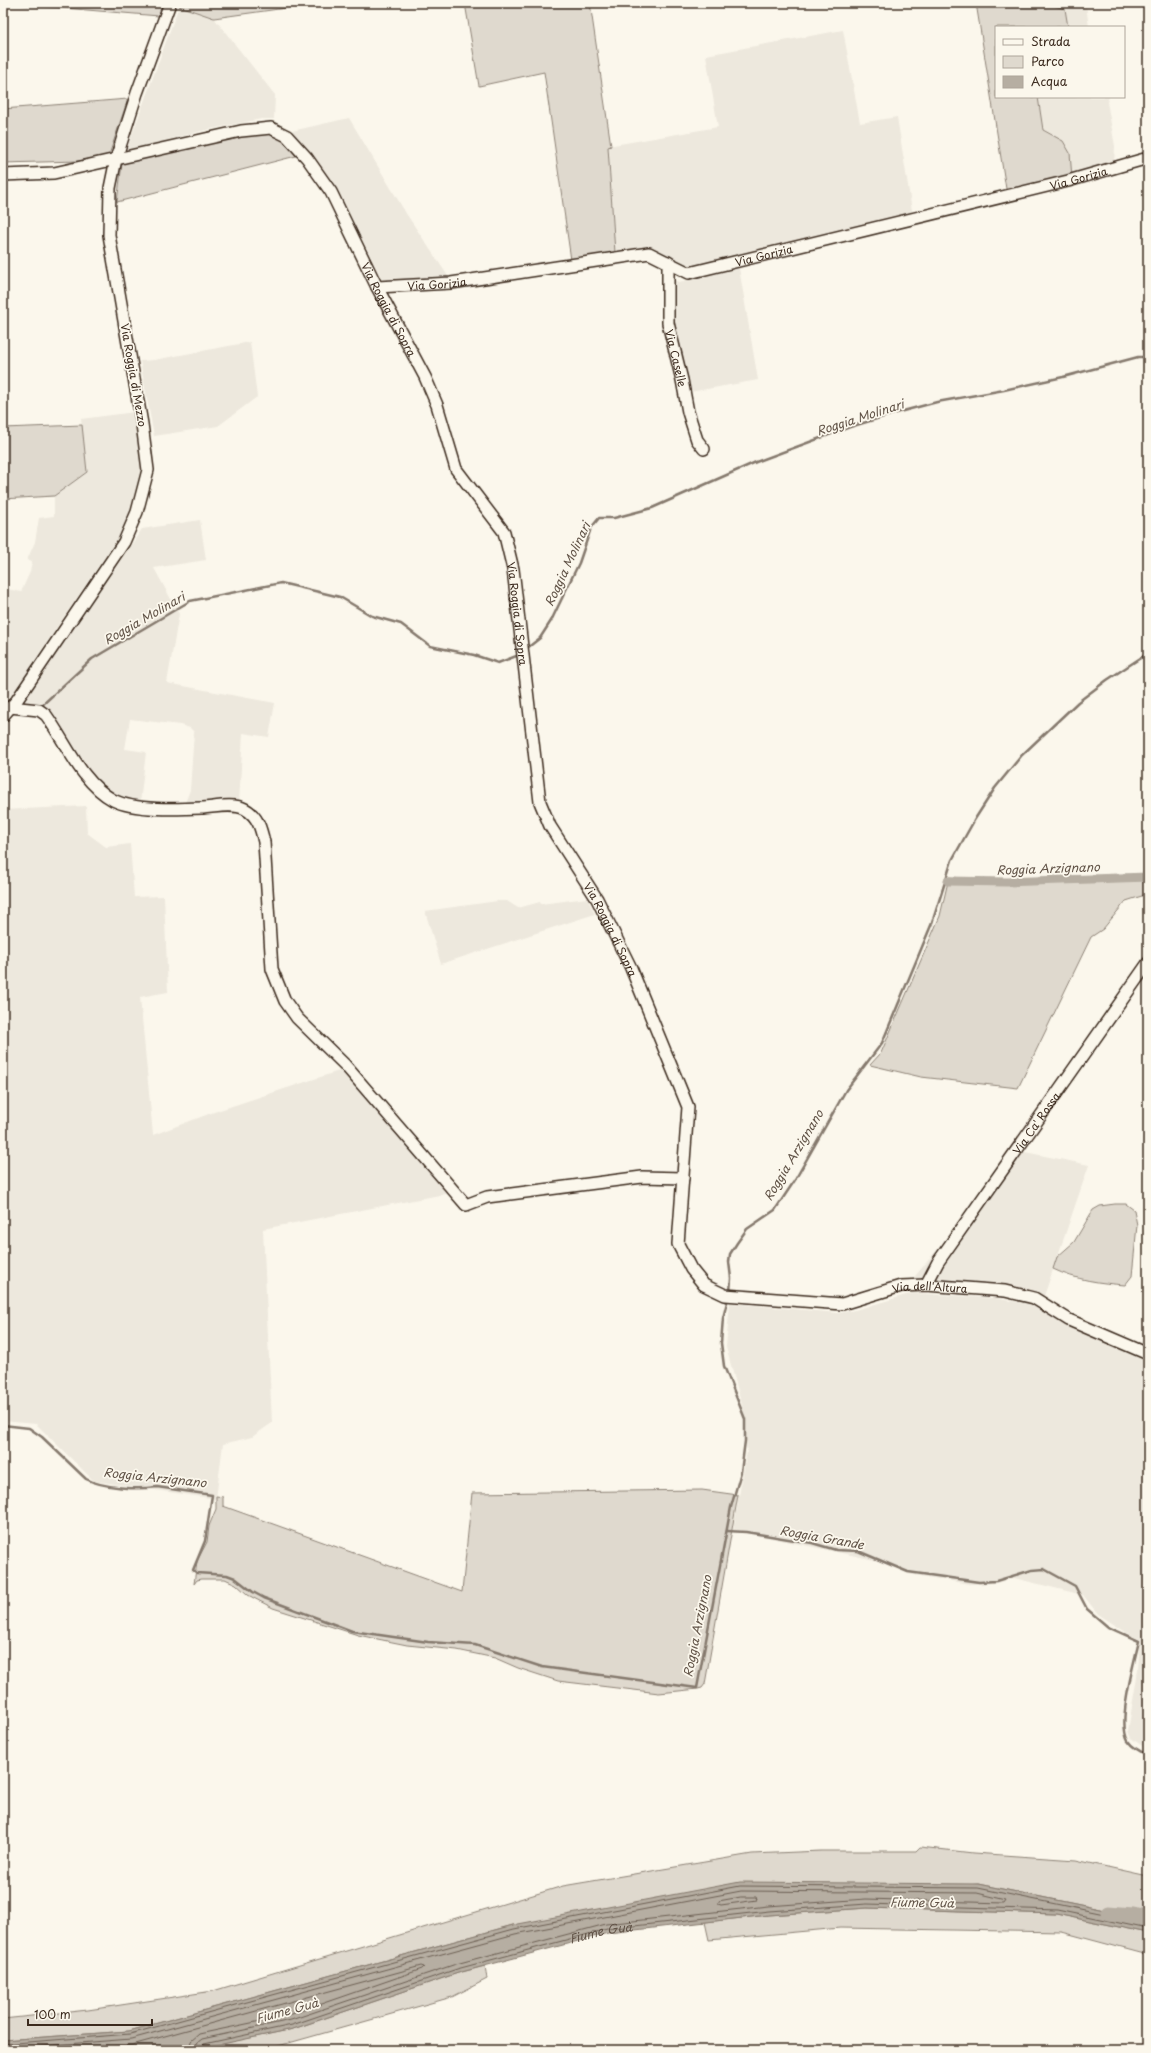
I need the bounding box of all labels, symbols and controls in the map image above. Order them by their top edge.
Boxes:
legend [995,26,1125,98]
text: Strada [1031,32,1071,50]
text: Parco [1031,52,1065,70]
text: Acqua [1031,72,1068,90]
street label: Via Gorizia [1048,162,1110,194]
street label: Via Gorizia [733,240,795,270]
street label: Via Roggia di Sopra [358,259,421,359]
street label: Via Gorizia [407,272,468,294]
street label: Via Roggia di Mezzo [117,322,151,428]
street label: Via Caselle [661,327,692,388]
water label: Roggia Molinari [814,394,908,440]
water label: Roggia Molinari [540,517,595,609]
street label: Via Roggia di Sopra [503,560,533,666]
water label: Roggia Molinari [100,586,190,649]
water label: Roggia Arzignano [996,857,1101,879]
street label: Via Roggia di Sopra [580,879,642,979]
street label: Via Ca' Rossa [1008,1088,1064,1158]
water label: Roggia Arzignano [759,1105,828,1204]
street label: Via dell'Altura [890,1276,968,1297]
water label: Roggia Arzignano [103,1463,209,1491]
water label: Roggia Grande [779,1521,866,1553]
water label: Roggia Arzignano [678,1572,716,1678]
water label: Fiume Guà [890,1892,955,1912]
water label: Fiume Guà [567,1917,634,1948]
water label: Fiume Guà [254,1993,322,2027]
scale bar [28,2001,152,2027]
text: 100 m [34,2005,71,2023]

